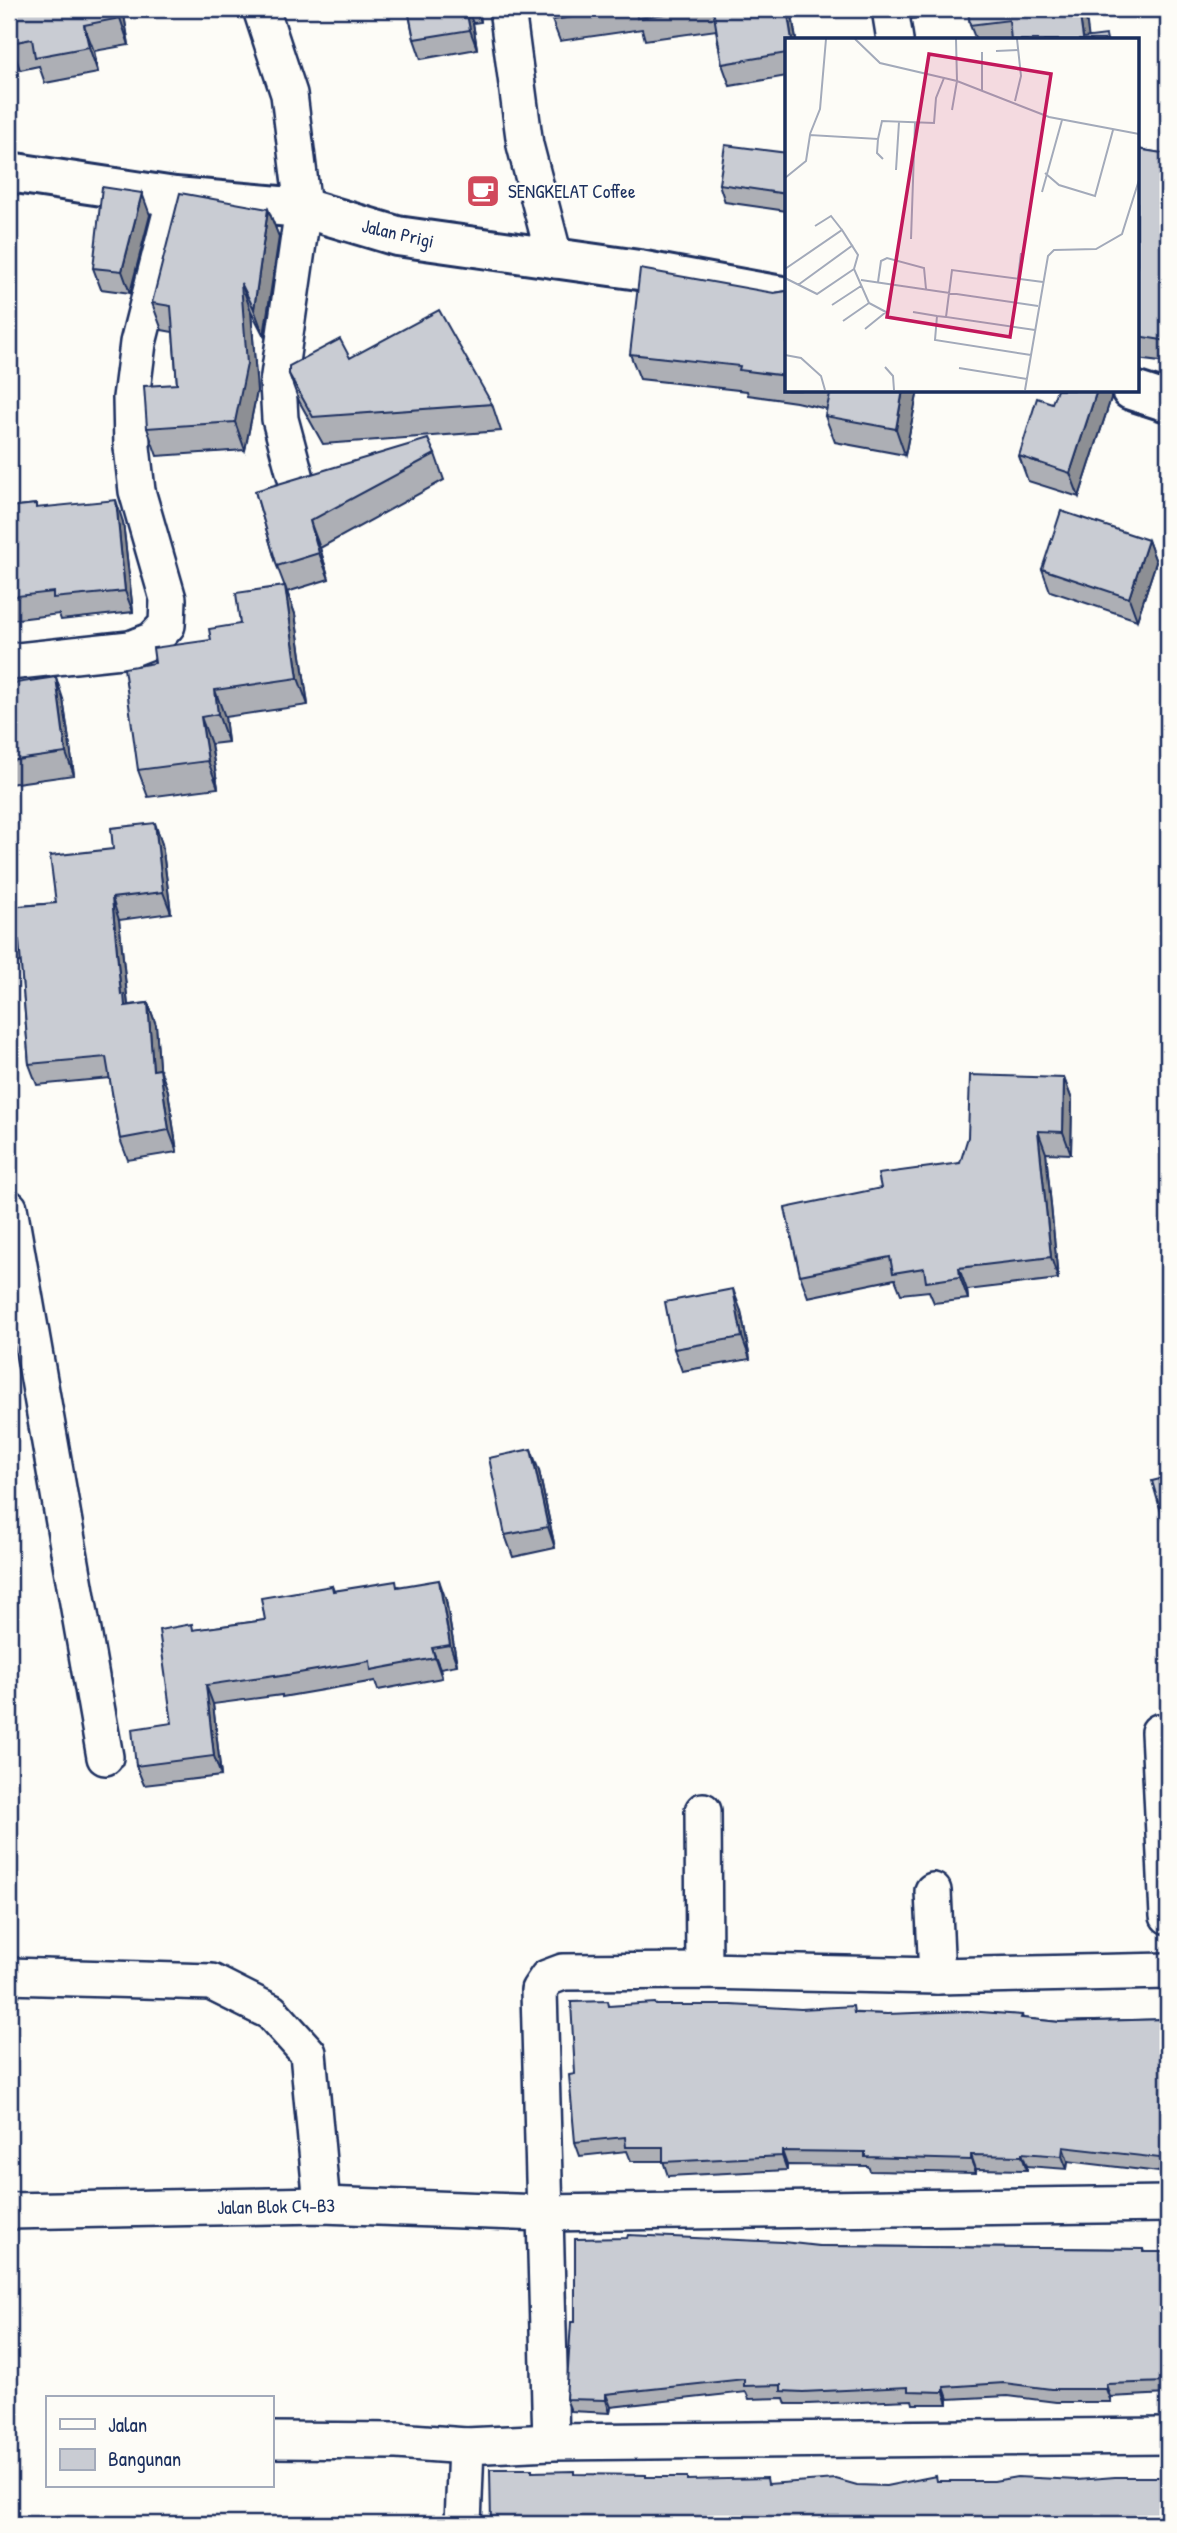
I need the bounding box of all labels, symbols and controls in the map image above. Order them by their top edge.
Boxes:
inset map [785,38,1138,392]
cafe icon: SENGKELAT Coffee [464,172,502,210]
place label: SENGKELAT Coffee [508,178,636,204]
street label: Jalan Prigi [359,212,437,254]
street label: Jalan Blok C4-B3 [217,2192,335,2220]
legend [46,2396,273,2488]
text: Jalan [108,2410,147,2439]
text: Bangunan [108,2444,181,2473]

